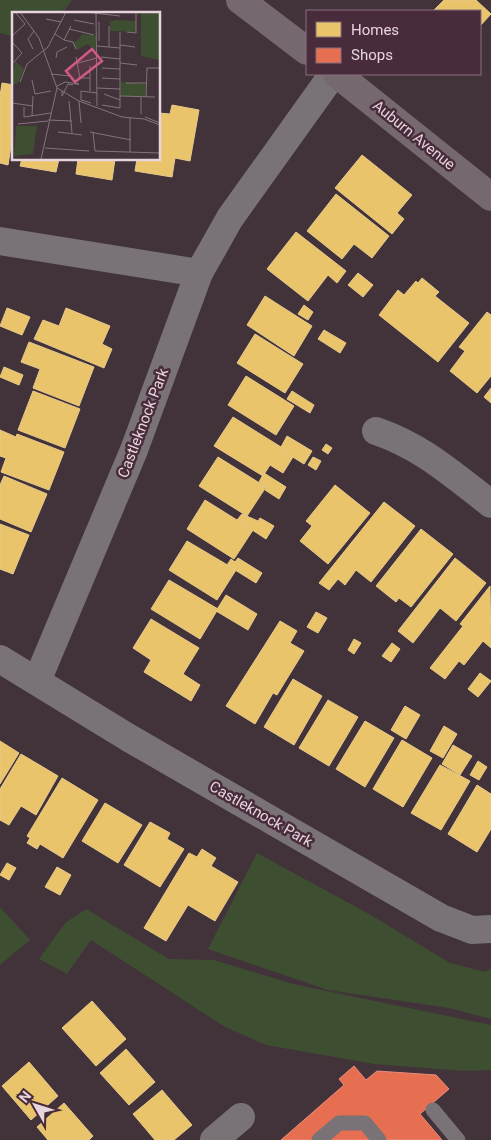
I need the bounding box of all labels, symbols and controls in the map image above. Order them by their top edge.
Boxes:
legend [306,10,481,75]
inset map [12,12,160,160]
text: Homes [351,21,399,39]
text: Shops [351,46,393,64]
street label: Auburn Avenue [369,96,459,174]
street label: Castleknock Park [114,365,172,480]
street label: Castleknock Park [206,777,316,851]
north arrow [10,1080,60,1130]
text: N [16,1088,34,1106]

